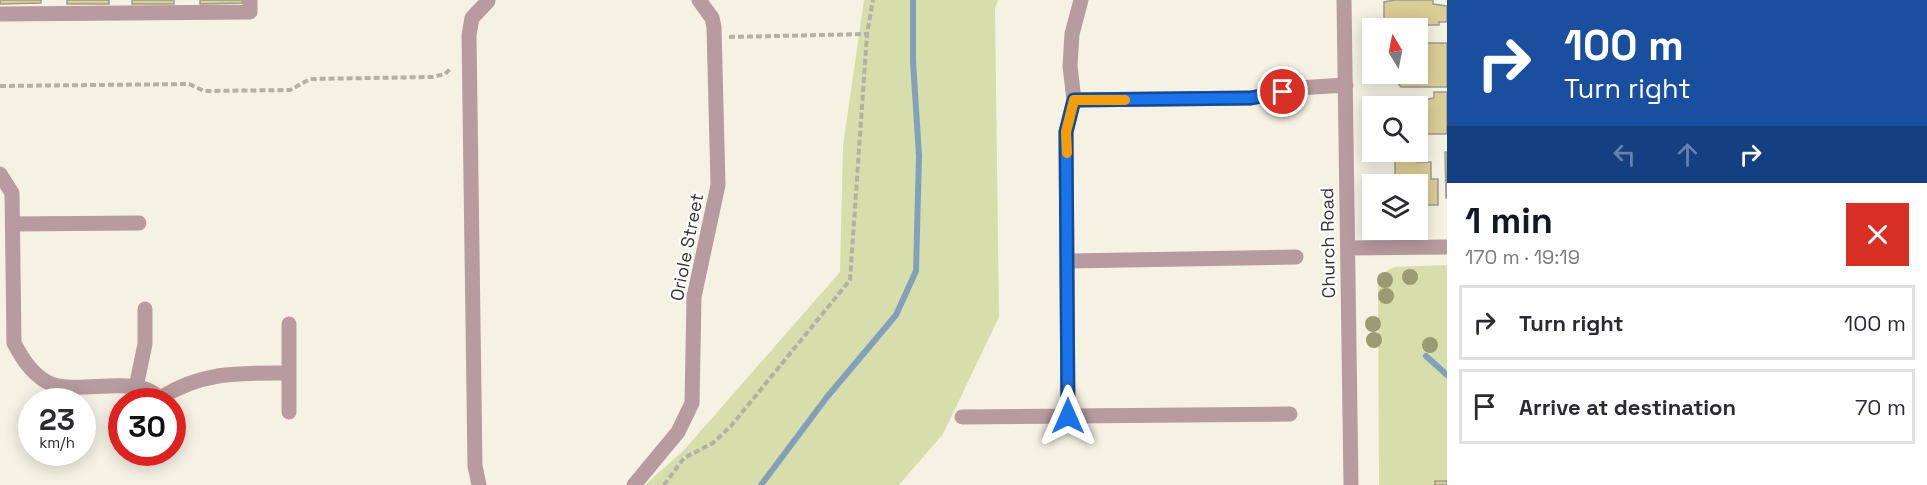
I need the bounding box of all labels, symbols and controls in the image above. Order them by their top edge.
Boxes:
north arrow [1362,18,1428,84]
map controls [1362,18,1428,240]
text: 100 m [1564,19,1684,72]
icon: right [1465,24,1543,102]
pin [1257,66,1308,117]
text: Turn right [1564,71,1691,106]
icon: arrive [1266,75,1299,108]
button: search [1362,96,1428,162]
icon: left [1608,138,1641,171]
icon: ahead [1671,138,1704,171]
icon: right [1734,138,1767,171]
button: layers [1362,174,1428,240]
street label: Church Road [1315,188,1340,298]
street label: Oriole Street [665,191,708,303]
text: 1 min [1465,198,1553,244]
button: close [1846,203,1909,266]
text: 170 m · 19:19 [1465,244,1580,270]
icon: right [1468,306,1501,339]
text: Turn right [1519,309,1624,337]
text: 100 m [1844,309,1906,337]
position arrow [1036,384,1100,448]
speed limit sign: 30 [108,388,186,466]
icon: arrive [1468,390,1501,423]
text: Arrive at destination [1519,393,1736,421]
text: 70 m [1855,393,1906,421]
text: 23 [39,400,75,439]
text: km/h [39,433,75,452]

